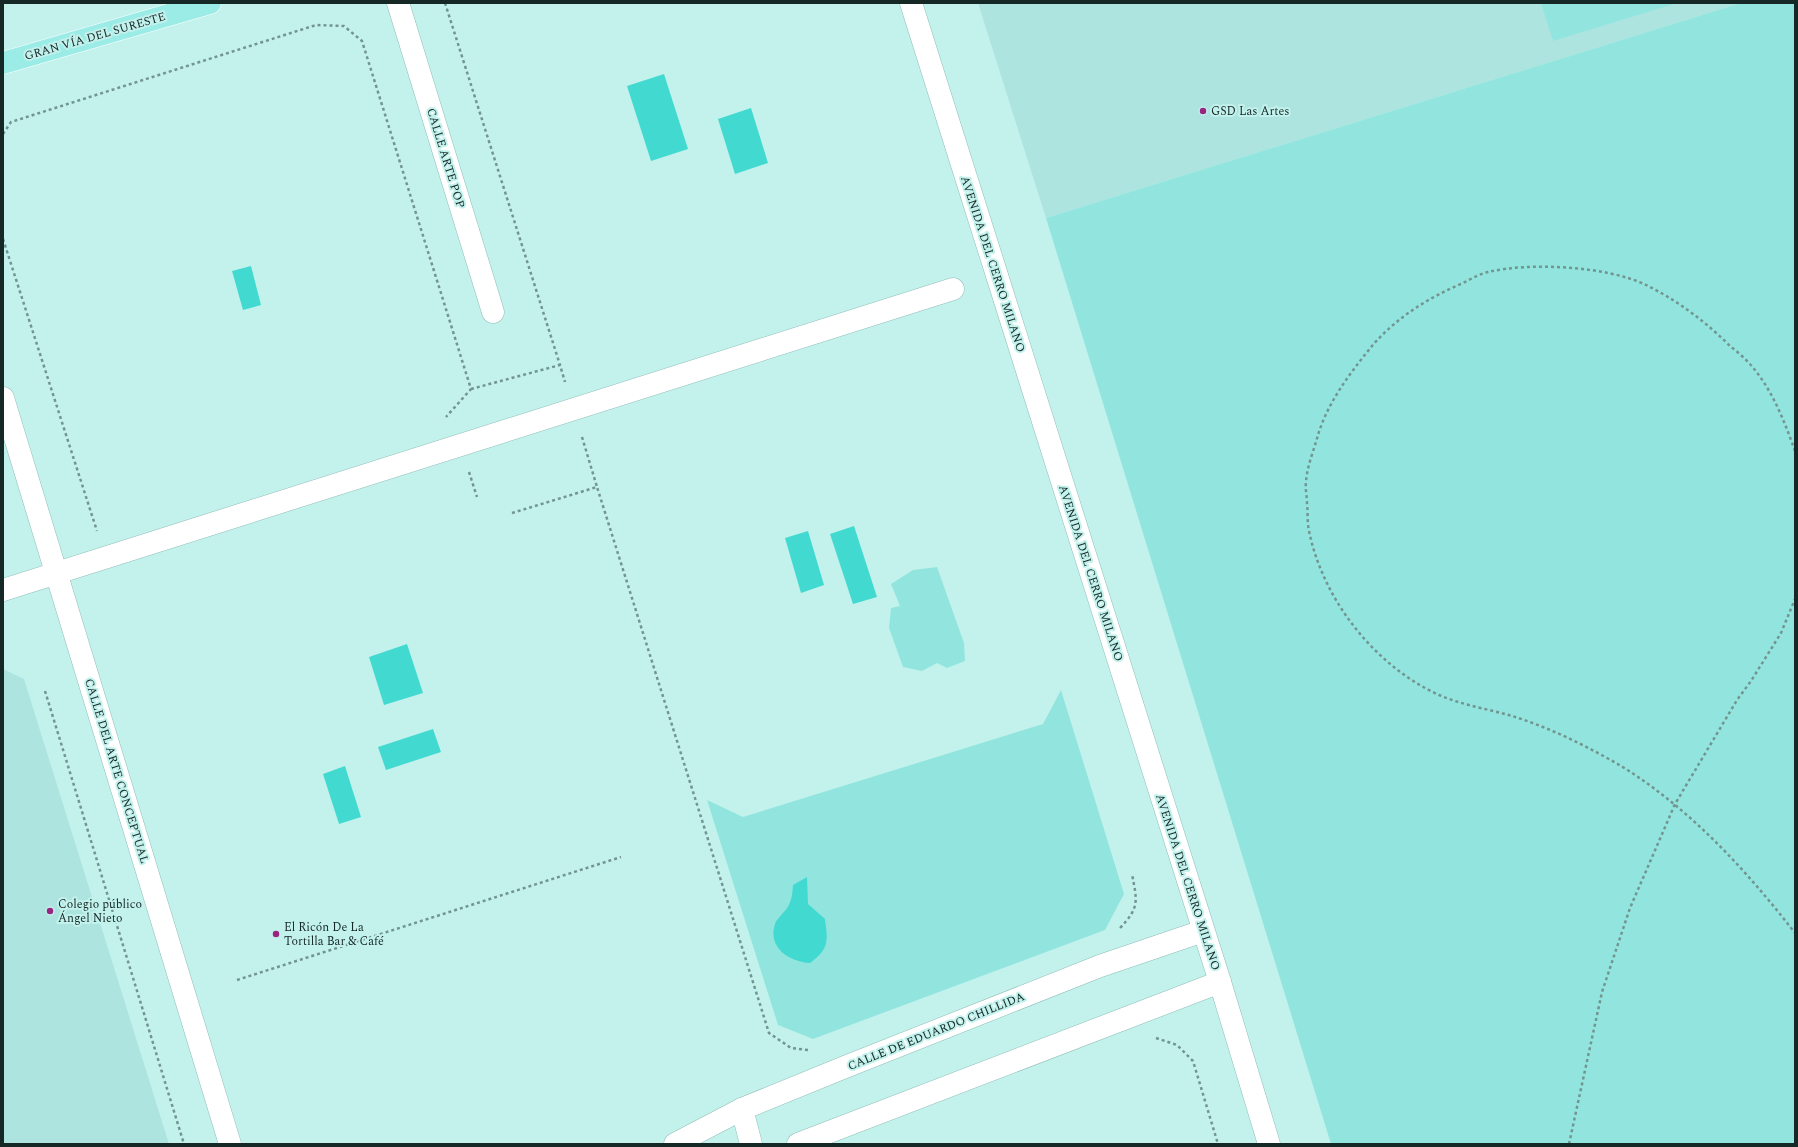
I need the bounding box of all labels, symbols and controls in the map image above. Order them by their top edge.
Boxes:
street label: GRAN VÍA DEL SURESTE [22,7,168,66]
place label: GSD Las Artes [1211,102,1290,121]
street label: CALLE ARTE POP [421,106,470,211]
marker: GSD Las Artes [1198,106,1208,116]
street label: AVENIDA DEL CERRO MILANO [955,174,1030,355]
street label: AVENIDA DEL CERRO MILANO [1053,483,1128,664]
street label: CALLE DEL ARTE CONCEPTUAL [79,676,154,866]
street label: AVENIDA DEL CERRO MILANO [1150,792,1225,973]
place label: Colegio público Ángel Nieto [58,895,142,928]
marker: Colegio público Ángel Nieto [45,906,55,916]
place label: El Ricón De La Tortilla Bar & Café [284,918,384,951]
marker: El Ricón De La Tortilla Bar & Café [271,929,281,939]
street label: CALLE DE EDUARDO CHILLIDA [845,987,1027,1076]

